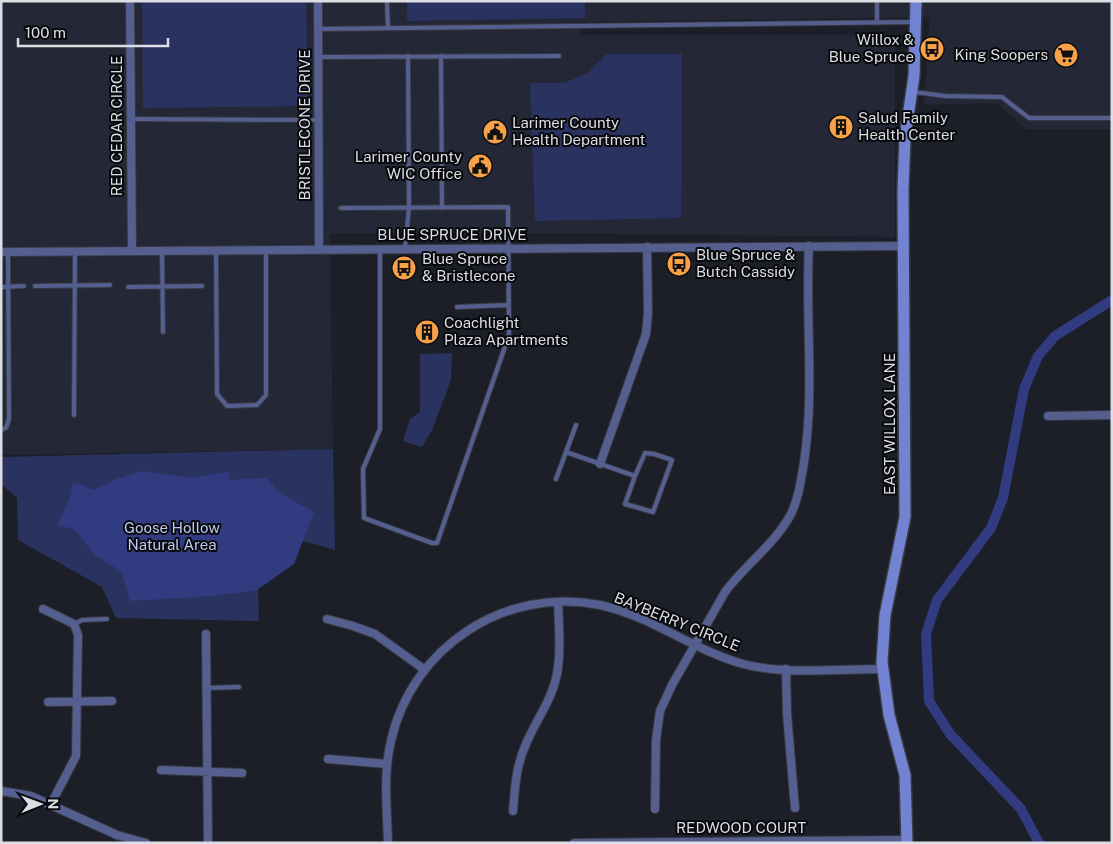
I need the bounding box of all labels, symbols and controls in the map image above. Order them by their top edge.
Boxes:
scale bar [18,15,168,47]
text: 100 m [25,24,66,41]
place label: Willox & Blue Spruce [829,31,914,65]
bus stop icon: Willox & Blue Spruce [919,36,945,62]
supermarket icon: King Soopers [1053,42,1079,68]
place label: King Soopers [954,46,1048,63]
street label: BRISTLECONE DRIVE [296,50,313,201]
street label: RED CEDAR CIRCLE [108,56,125,196]
place label: Salud Family Health Center [858,109,955,143]
place label: Larimer County Health Department [512,114,645,148]
building icon: Salud Family Health Center [828,114,854,140]
public building icon: Larimer County Health Department [482,119,508,145]
place label: Larimer County WIC Office [355,148,462,182]
public building icon: Larimer County WIC Office [467,153,493,179]
street label: BLUE SPRUCE DRIVE [377,226,527,243]
place label: Blue Spruce & Butch Cassidy [696,246,795,280]
place label: Blue Spruce & Bristlecone [422,250,516,284]
bus stop icon: Blue Spruce & Butch Cassidy [666,251,692,277]
bus stop icon: Blue Spruce & Bristlecone [391,255,417,281]
place label: Coachlight Plaza Apartments [444,314,568,348]
building icon: Coachlight Plaza Apartments [414,319,440,345]
street label: EAST WILLOX LANE [881,353,898,495]
park label: Goose Hollow Natural Area [124,519,220,553]
street label: BAYBERRY CIRCLE [612,589,742,654]
north arrow [15,779,65,829]
text: N [45,798,61,809]
street label: REDWOOD COURT [676,819,806,836]

